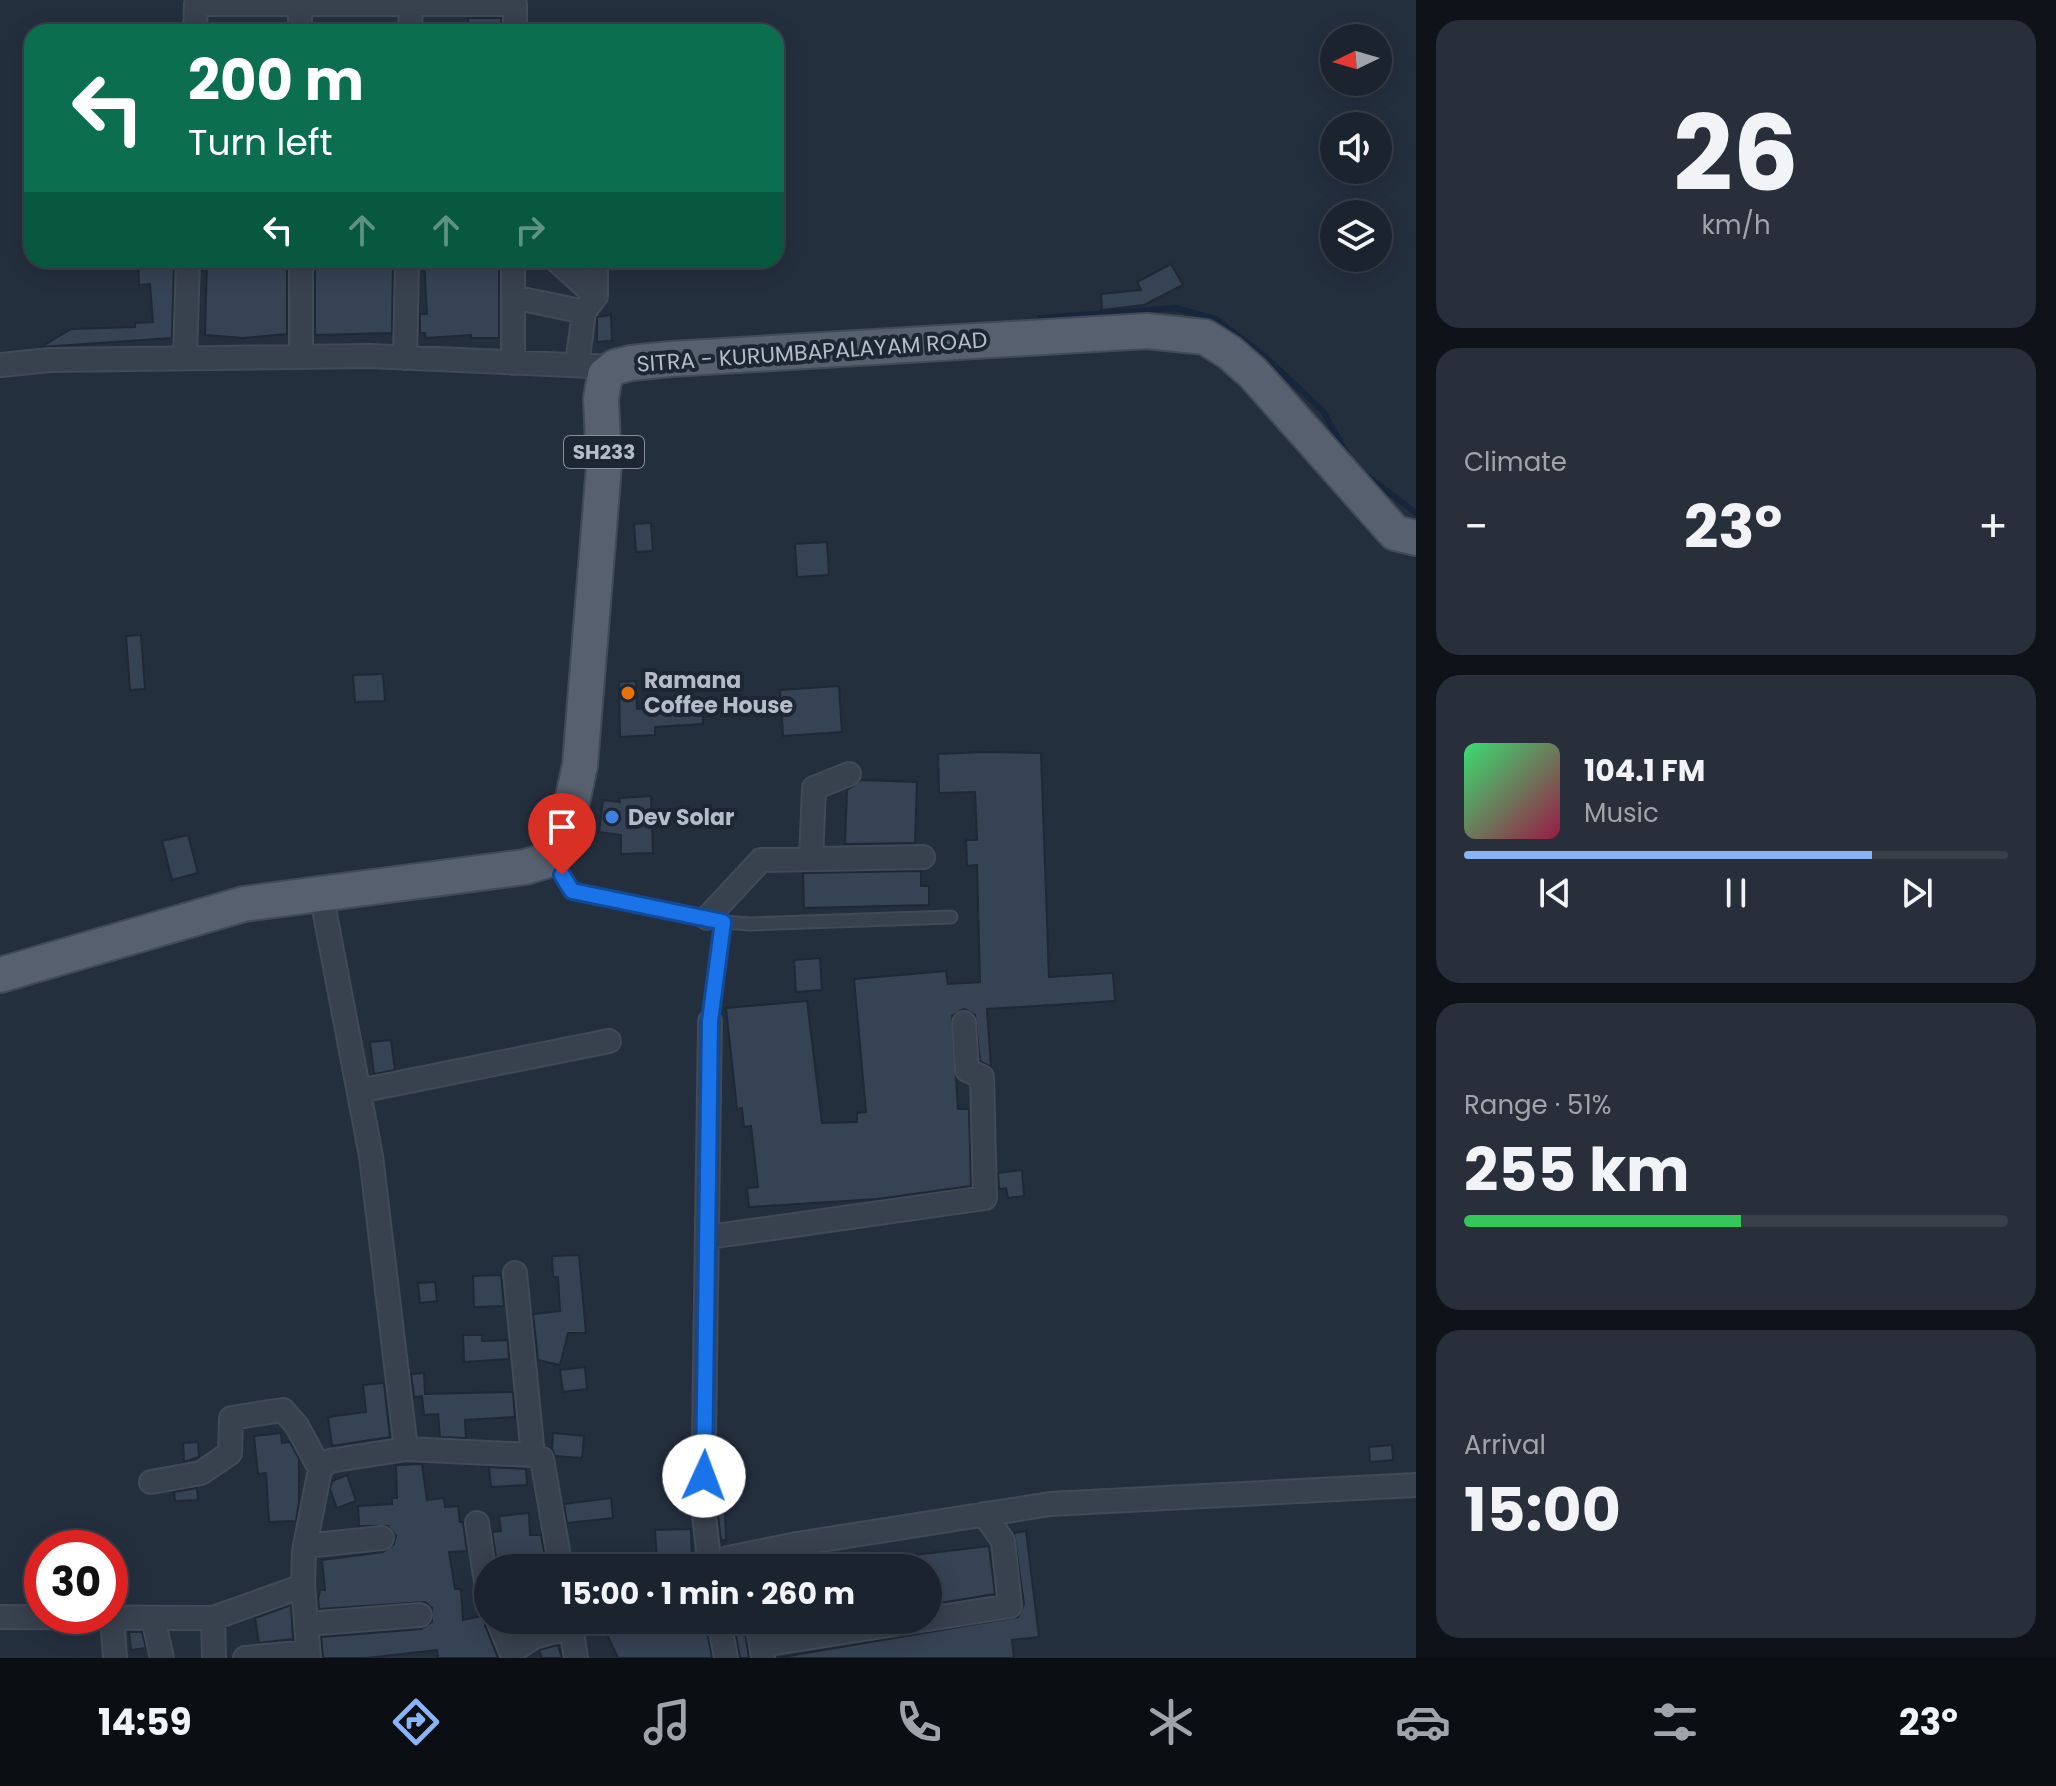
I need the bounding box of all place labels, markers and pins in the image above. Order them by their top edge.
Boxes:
place label: Ramana Coffee House [644,665,793,721]
marker: Ramana Coffee House [619,684,637,702]
pin [528,793,596,875]
place label: Dev Solar [628,802,734,833]
marker: Dev Solar [603,808,621,826]

